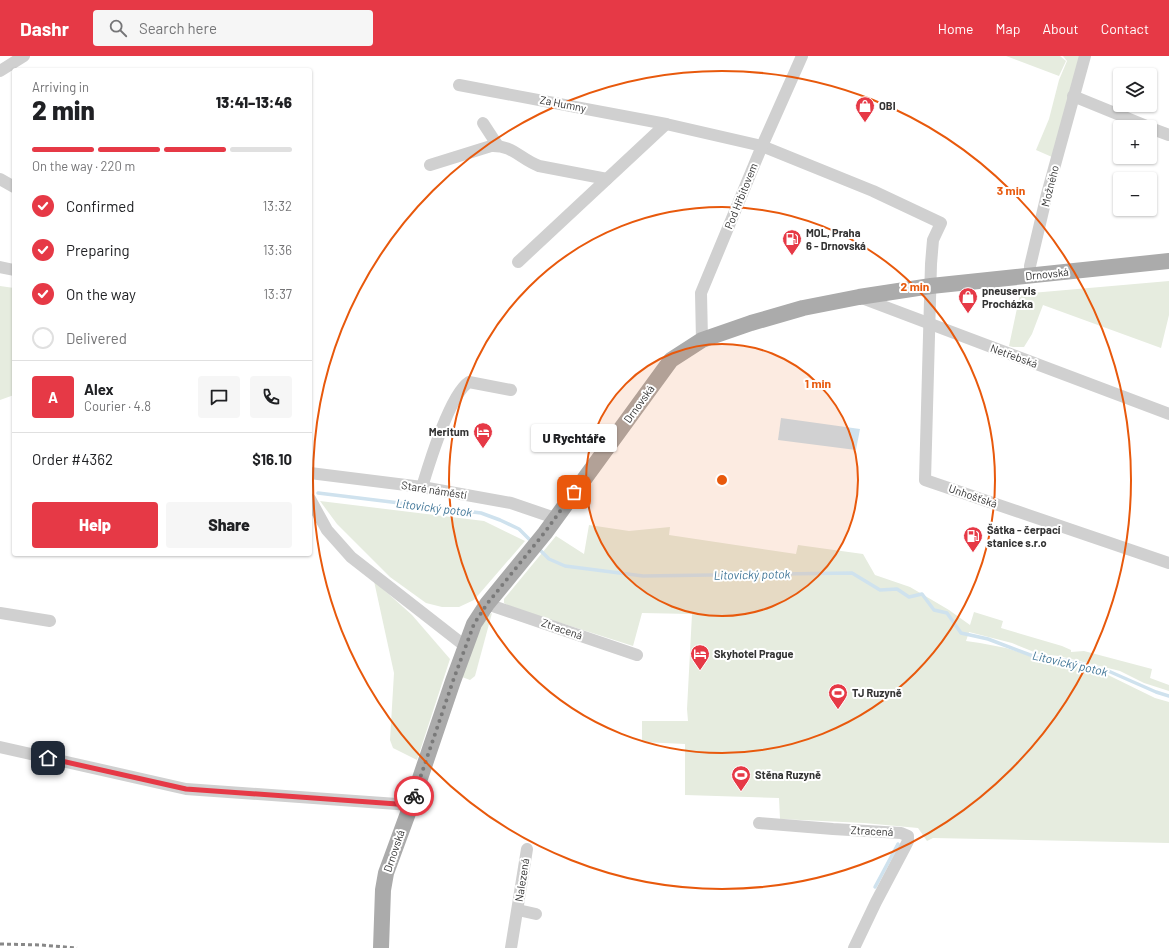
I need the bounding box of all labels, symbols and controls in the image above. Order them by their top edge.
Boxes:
search box [93,10,373,46]
text: Dashr [20,17,69,40]
icon: search [107,17,129,39]
text: Search here [139,19,217,37]
text: Home [938,20,974,37]
text: Map [996,20,1020,37]
text: About [1042,20,1079,37]
text: Contact [1101,20,1149,37]
map controls [1113,68,1157,216]
button: layers [1113,68,1157,112]
text: Arriving in [32,79,89,95]
text: 13:41–13:46 [216,93,292,111]
street label: Za Humny [539,93,587,114]
text: 2 min [32,94,95,125]
shop icon: OBI [854,95,876,123]
place label: OBI [879,99,896,112]
button: + [1113,120,1157,164]
text: On the way · 220 m [32,158,135,174]
street label: Pod Hřbitovem [721,161,760,231]
street label: Možného [1038,164,1061,208]
button: − [1113,172,1157,216]
text: 3 min [997,183,1025,197]
icon: check [32,195,54,217]
text: Confirmed [66,197,134,215]
text: 13:32 [263,198,292,214]
place label: MOL, Praha 6 - Drnovská [806,226,866,252]
fuel station icon: MOL, Praha 6 - Drnovská [781,228,803,256]
icon: check [32,239,54,261]
text: Preparing [66,241,130,259]
text: 13:36 [263,242,292,258]
street label: Drnovská [1025,265,1069,282]
text: 2 min [901,279,929,293]
icon: check [32,283,54,305]
place label: pneuservis Procházka [982,284,1037,310]
text: On the way [66,285,136,303]
text: 13:37 [264,286,292,302]
shop icon: pneuservis Procházka [957,286,979,314]
text: Delivered [66,329,127,347]
street label: Netřebská [989,341,1040,370]
button: chat [198,376,240,418]
button: phone [250,376,292,418]
text: 1 min [805,376,831,390]
text: Alex [84,380,114,398]
street label: Drnovská [621,382,657,425]
text: A [48,388,58,406]
text: Courier · 4.8 [84,398,151,414]
hotel icon: Meritum [472,421,494,449]
callout: U Rychtáře [531,424,617,452]
place label: Meritum [429,425,469,438]
text: U Rychtáře [542,430,606,446]
text: Order #4362 [32,450,113,468]
text: $16.10 [252,450,292,468]
centre of rings [715,473,729,487]
pin [557,475,591,509]
street label: Staré náměstí [400,478,468,501]
icon: bag [563,481,585,503]
street label: Unhošťská [947,481,999,510]
water label: Litovický potok [395,495,473,519]
button: Help [32,502,158,548]
button: Share [166,502,292,548]
place label: Šátka - čerpací stanice s.r.o [987,523,1061,549]
fuel station icon: Šátka - čerpací stanice s.r.o [962,525,984,553]
water label: Litovický potok [714,566,791,582]
street label: Ztracená [540,615,584,642]
hotel icon: Skyhotel Prague [689,643,711,671]
place label: Skyhotel Prague [714,647,794,660]
water label: Litovický potok [1031,648,1109,679]
sports icon: TJ Ruzyně [827,682,849,710]
place label: TJ Ruzyně [852,686,902,699]
pin [31,741,65,775]
icon: home [37,747,59,769]
sports icon: Stěna Ruzyně [730,764,752,792]
place label: Stěna Ruzyně [755,768,821,781]
courier [394,776,434,816]
icon: bike [403,785,425,807]
street label: Ztracená [850,823,894,838]
street label: Drnovská [380,828,407,874]
street label: Nalezená [512,857,531,903]

